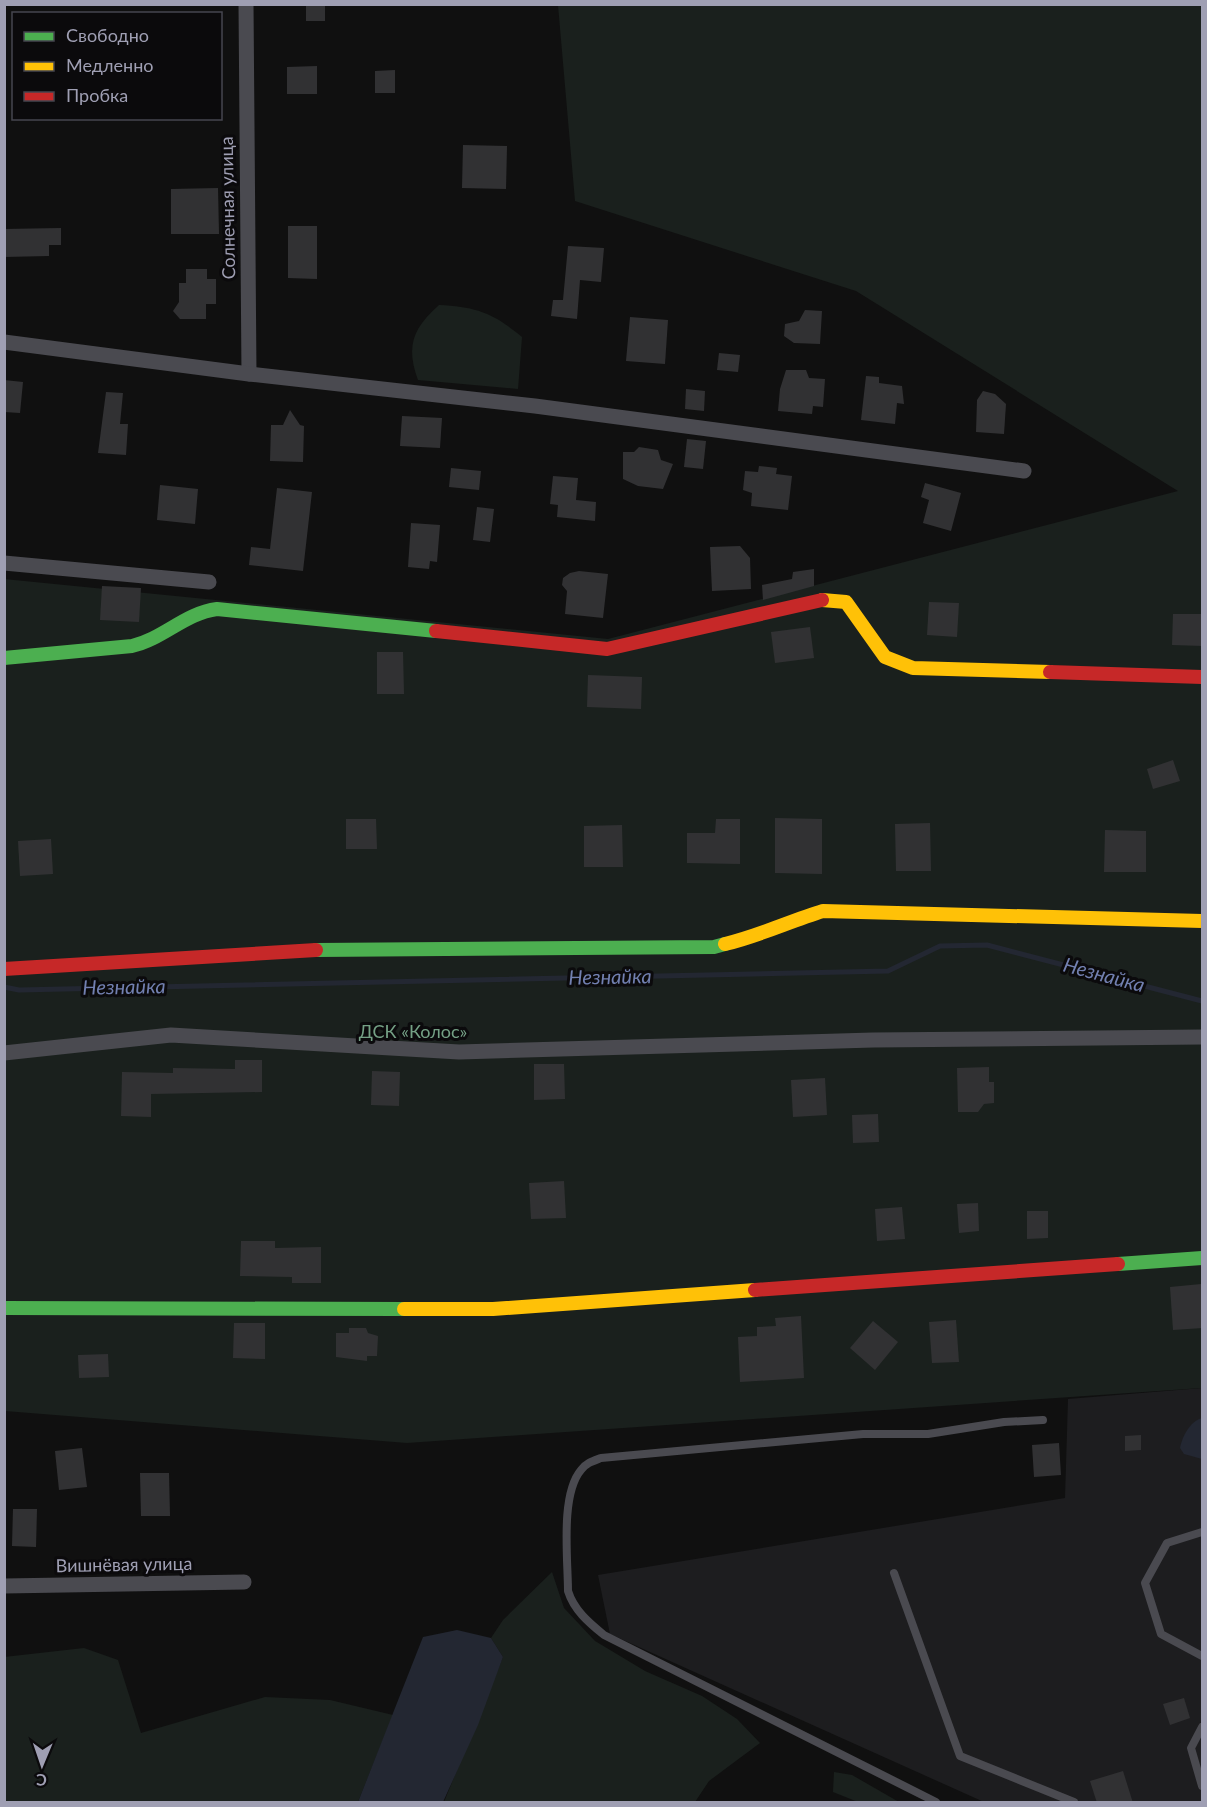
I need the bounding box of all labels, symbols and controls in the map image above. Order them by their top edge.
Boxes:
legend [12,12,222,120]
text: Свободно [66,24,149,46]
text: Медленно [66,54,154,76]
text: Пробка [66,84,128,106]
street label: Солнечная улица [215,136,239,280]
water label: Незнайка [1061,952,1147,996]
water label: Незнайка [568,963,652,989]
water label: Незнайка [82,973,166,999]
park label: ДСК «Колос» [359,1020,467,1042]
street label: Вишнёвая улица [55,1552,193,1576]
north arrow [12,1735,72,1795]
text: С [35,1771,47,1790]

